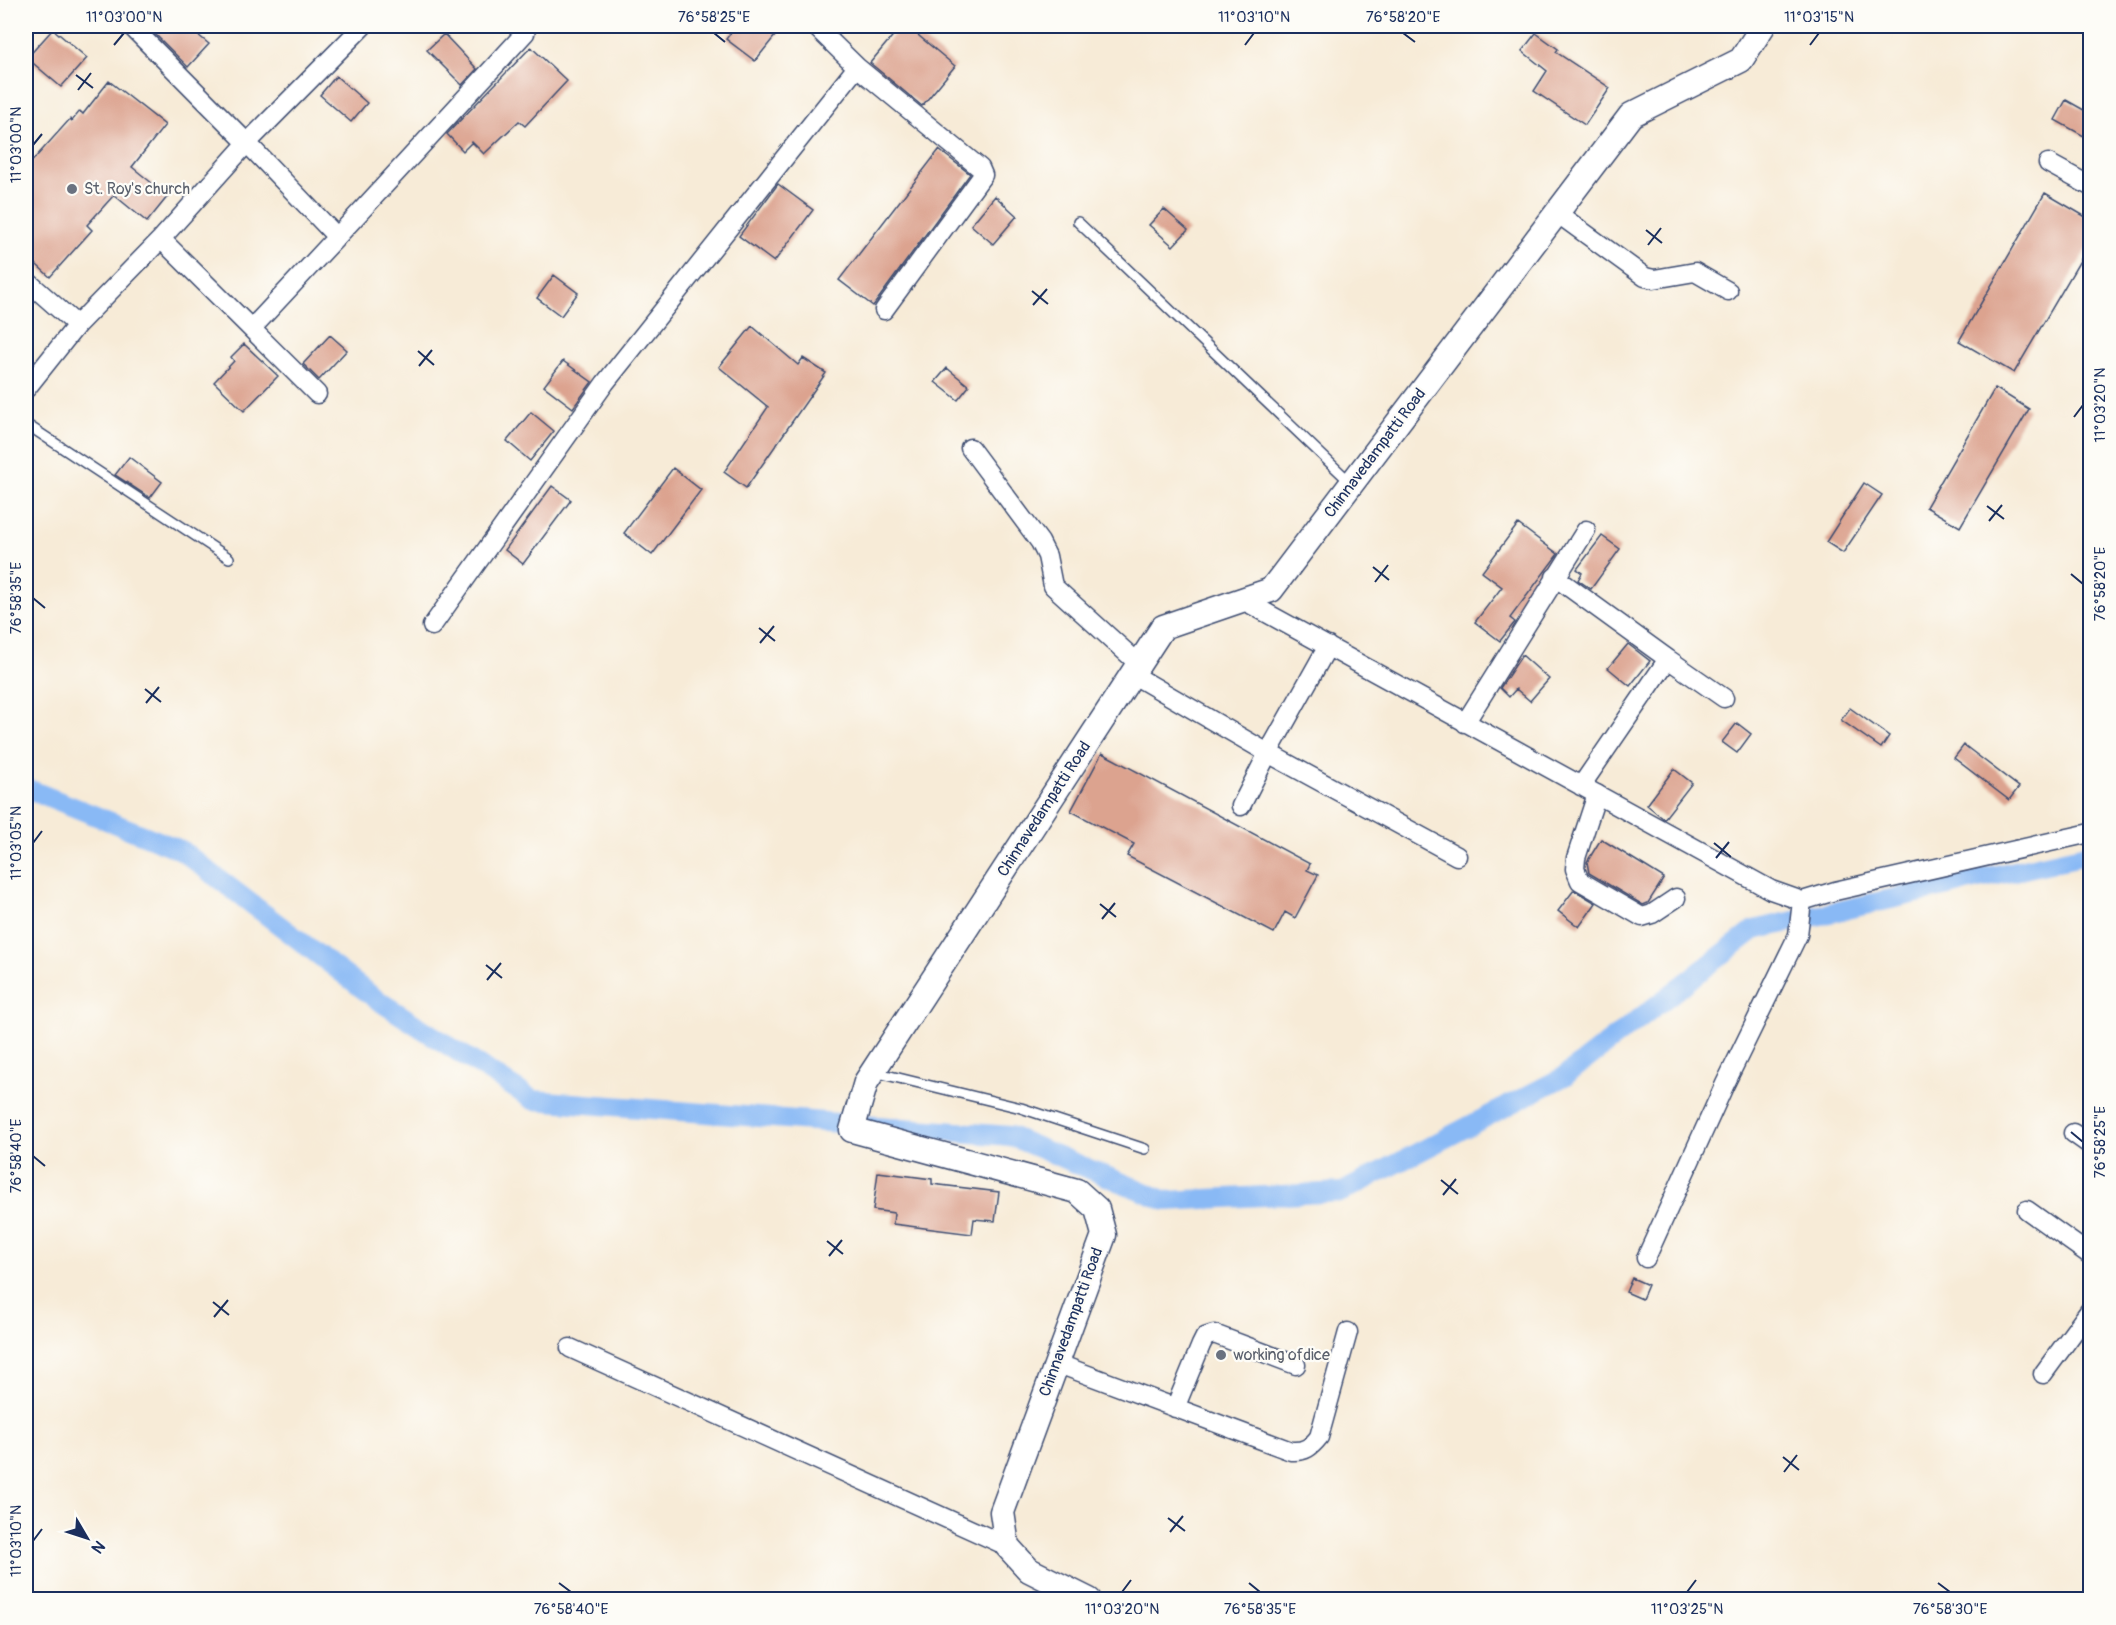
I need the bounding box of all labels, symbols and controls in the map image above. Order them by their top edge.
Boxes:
text: 11°03'00"N [86,8,162,27]
text: 76°58'25"E [678,8,750,27]
text: 11°03'10"N [1218,8,1290,27]
text: 76°58'20"E [1366,8,1440,27]
text: 11°03'15"N [1784,8,1854,27]
text: 11°03'00"N [7,107,26,183]
place label: St. Roy's church [84,179,190,199]
marker: St. Roy's church [65,182,79,196]
text: 11°03'20"N [2091,368,2110,442]
street label: Chinnavedampatti Road [1320,384,1430,522]
text: 76°58'20"E [2091,547,2110,621]
text: 76°58'35"E [7,562,26,634]
street label: Chinnavedampatti Road [993,738,1095,880]
text: 11°03'05"N [7,806,26,880]
text: 76°58'25"E [2091,1106,2110,1178]
text: 76°58'40"E [7,1118,26,1193]
street label: Chinnavedampatti Road [1035,1245,1107,1399]
place label: working ofdice [1233,1345,1330,1365]
marker: working ofdice [1214,1348,1228,1362]
text: 11°03'10"N [7,1505,26,1577]
north arrow [57,1508,117,1568]
text: N [87,1536,109,1557]
text: 76°58'40"E [534,1600,609,1619]
text: 11°03'20"N [1085,1600,1159,1619]
text: 76°58'35"E [1224,1600,1296,1619]
text: 11°03'25"N [1651,1600,1723,1619]
text: 76°58'30"E [1913,1600,1987,1619]

